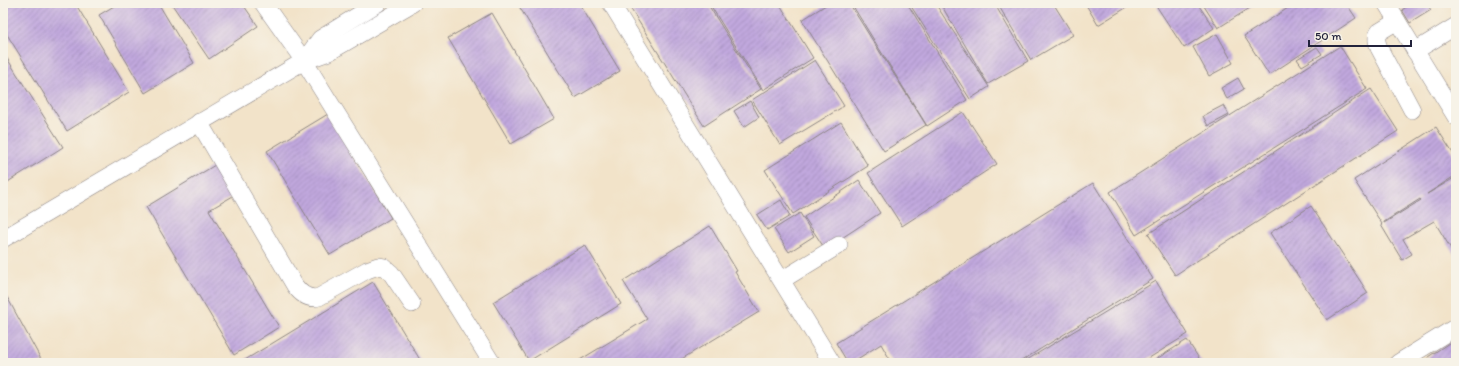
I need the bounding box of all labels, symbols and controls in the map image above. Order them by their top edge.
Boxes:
scale bar [1309,22,1411,48]
text: 50 m [1315,29,1341,43]

